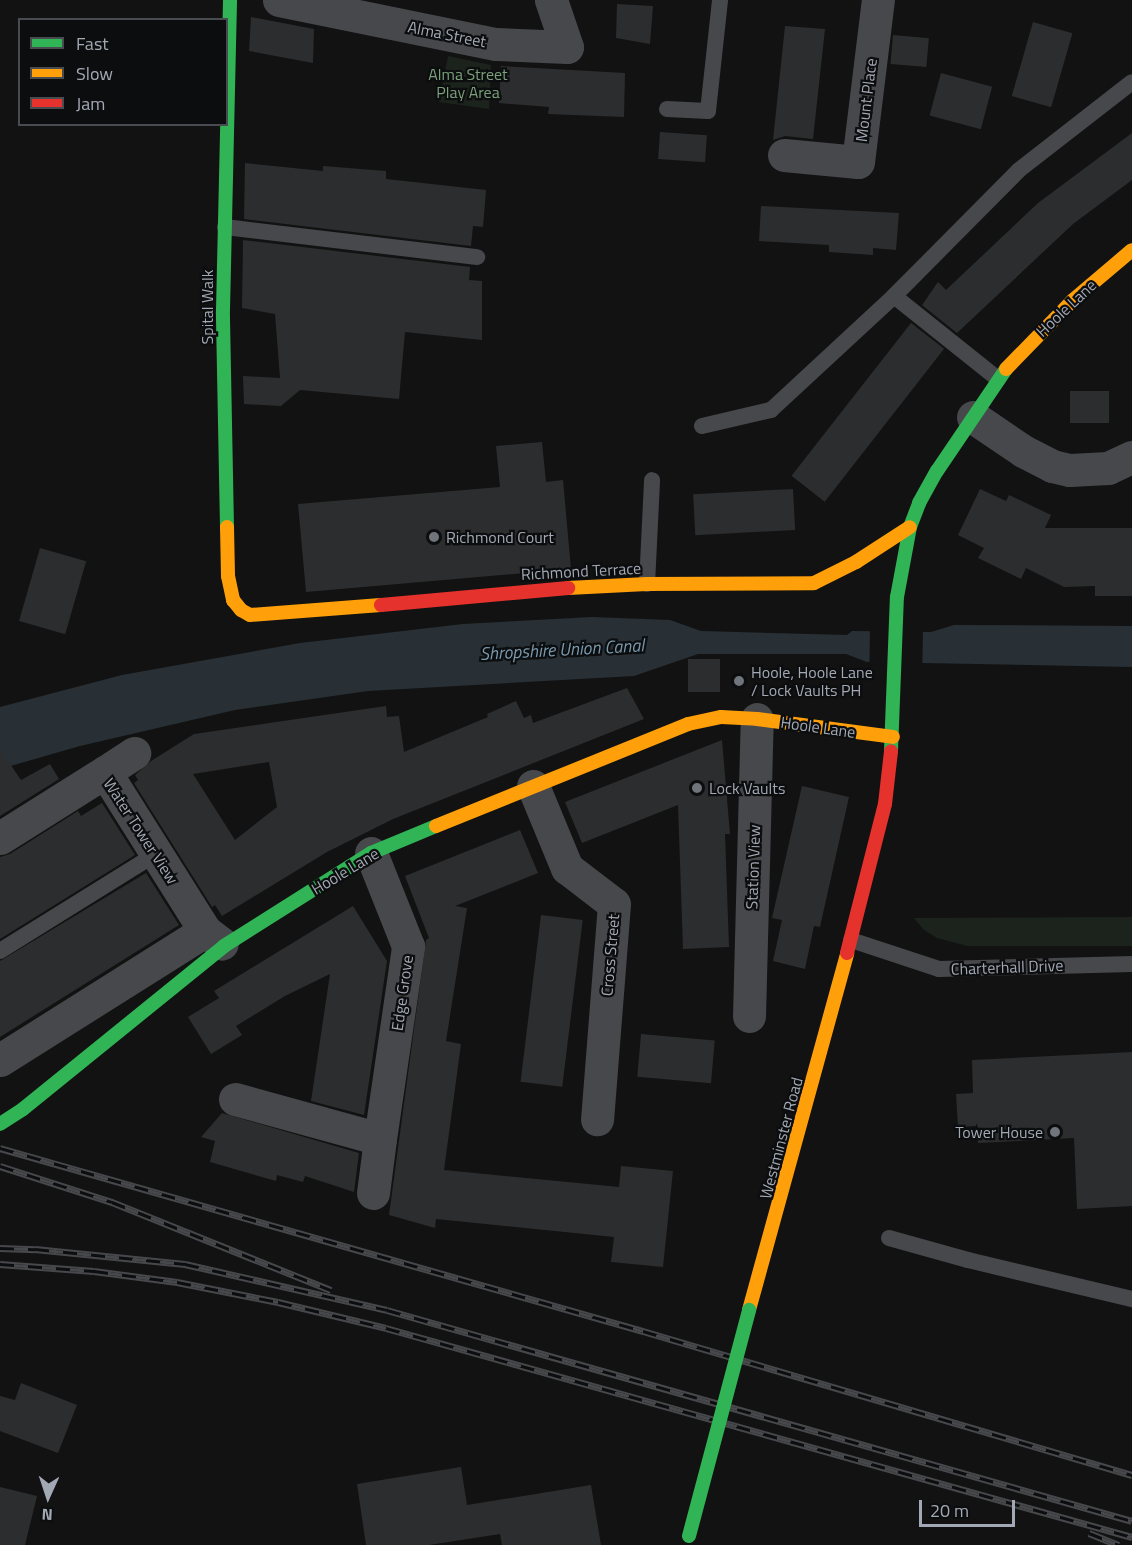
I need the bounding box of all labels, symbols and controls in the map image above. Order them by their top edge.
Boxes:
street label: Alma Street [406,17,488,51]
legend [18,18,228,126]
text: Fast [76,30,109,57]
street label: Mount Place [851,57,881,143]
text: Slow [76,60,113,87]
park label: Alma Street Play Area [428,64,508,102]
text: Jam [76,90,105,117]
street label: Spital Walk [197,270,217,344]
street label: Hoole Lane [1032,275,1100,341]
place label: Richmond Court [446,527,554,547]
marker: Richmond Court [427,530,441,544]
street label: Richmond Terrace [520,558,642,584]
water label: Shropshire Union Canal [479,635,645,665]
place label: Hoole, Hoole Lane / Lock Vaults PH [751,662,873,700]
marker: Hoole, Hoole Lane / Lock Vaults PH [732,674,746,688]
street label: Hoole Lane [779,712,857,742]
street label: Water Tower View [100,774,182,888]
place label: Lock Vaults [709,778,785,798]
marker: Lock Vaults [690,781,704,795]
street label: Station View [742,824,764,910]
street label: Hoole Lane [308,843,382,899]
street label: Cross Street [597,913,623,997]
street label: Edge Grove [387,954,417,1032]
street label: Charterhall Drive [950,955,1064,979]
street label: Westminster Road [756,1075,806,1201]
place label: Tower House [955,1122,1043,1142]
marker: Tower House [1048,1125,1062,1139]
north arrow [18,1467,78,1527]
scale bar [922,1488,1018,1526]
text: 20 m [930,1497,969,1524]
text: N [41,1503,53,1527]

